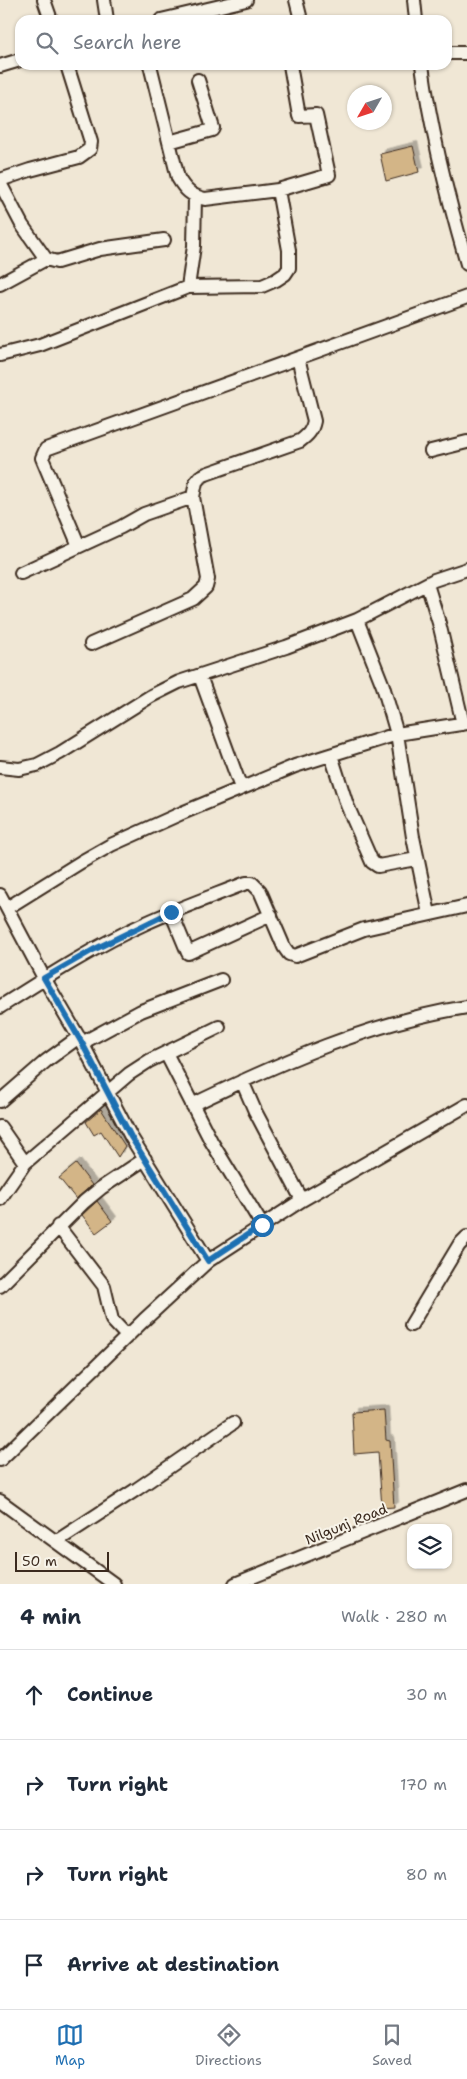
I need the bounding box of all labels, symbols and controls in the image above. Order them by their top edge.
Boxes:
search box [15,15,452,70]
icon: search [33,29,61,57]
text: Search here [73,30,182,55]
north arrow [347,85,392,130]
route end [160,901,183,924]
route start [251,1214,274,1237]
street label: Nilgunj Road [302,1499,390,1549]
map controls [407,1524,452,1569]
button: layers [407,1524,452,1569]
scale bar [15,1549,109,1572]
text: 50 m [22,1552,57,1570]
text: 4 min [20,1603,81,1631]
text: Walk · 280 m [341,1606,447,1627]
icon: ahead [20,1681,48,1709]
text: Continue [67,1682,153,1707]
text: 30 m [406,1684,447,1705]
icon: right [20,1771,48,1799]
text: Turn right [67,1772,168,1797]
text: 170 m [400,1774,447,1795]
icon: right [20,1861,48,1889]
text: Turn right [67,1862,168,1887]
text: 80 m [406,1864,447,1885]
icon: arrive [20,1951,48,1979]
text: Arrive at destination [67,1952,279,1977]
tab: Map [55,2021,85,2069]
tab: Directions [195,2021,262,2069]
tab: Saved [372,2021,412,2069]

